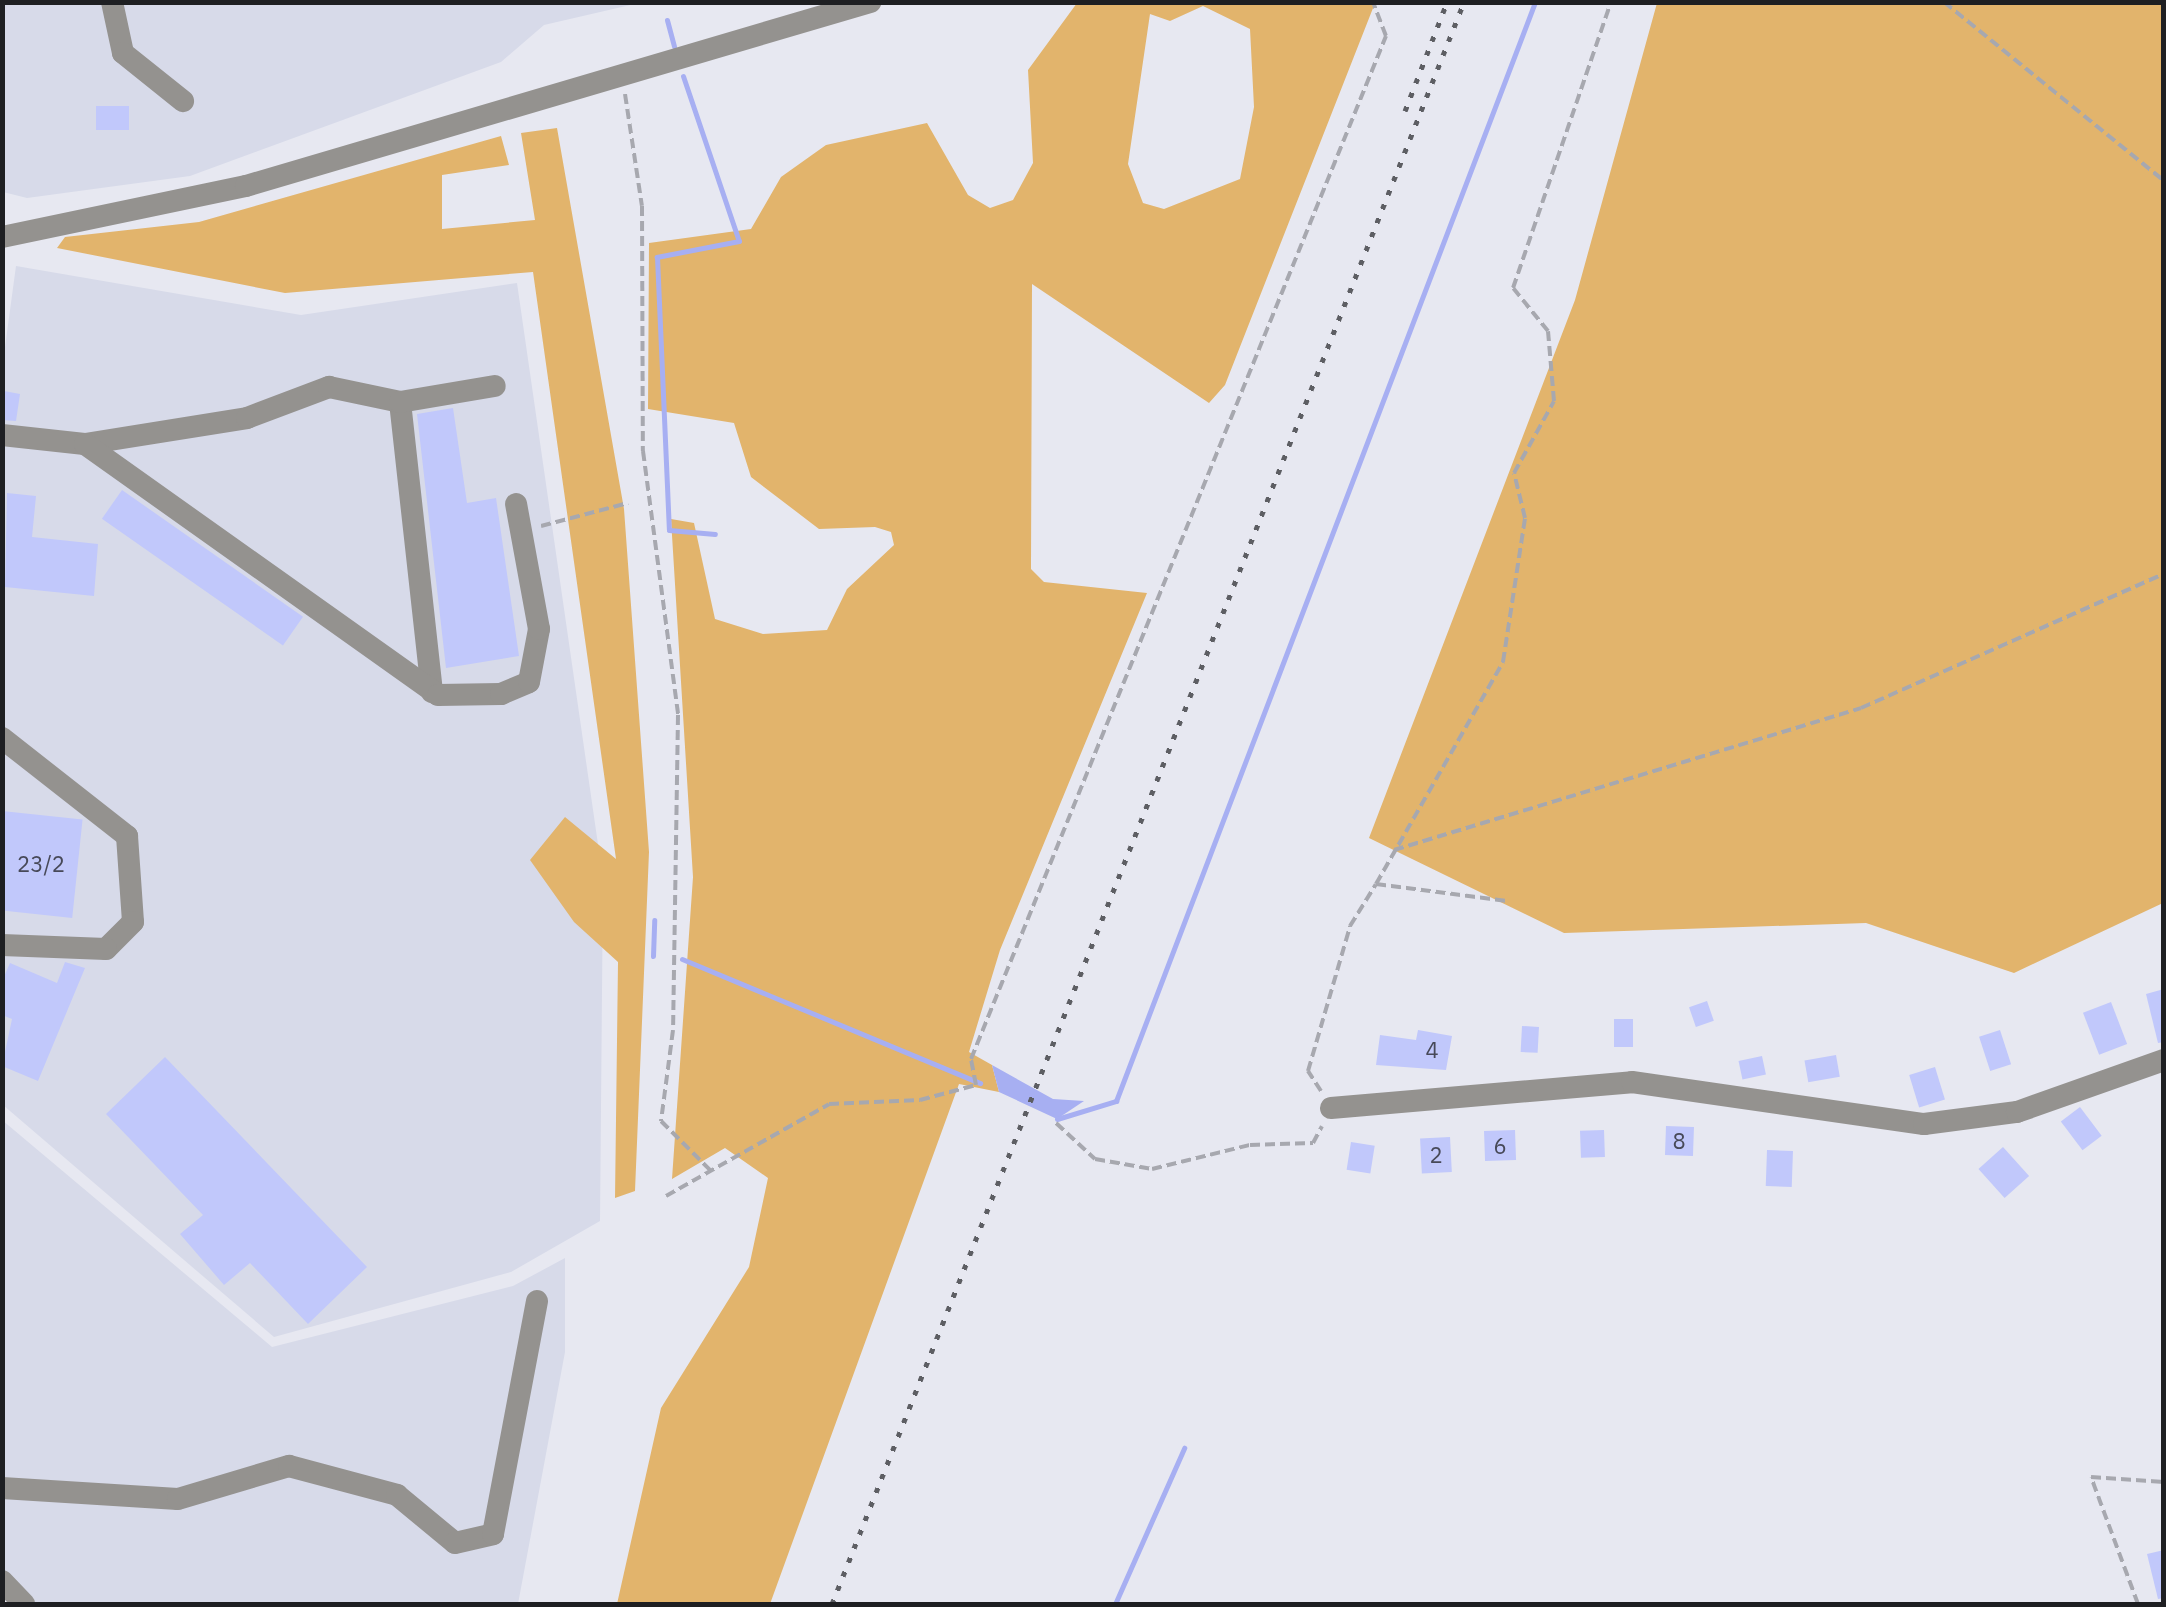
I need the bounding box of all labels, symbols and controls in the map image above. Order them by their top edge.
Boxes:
house number: 23/2 [17,851,65,877]
house number: 4 [1425,1037,1439,1063]
house number: 8 [1672,1128,1686,1154]
house number: 6 [1493,1133,1507,1159]
house number: 2 [1429,1142,1443,1168]

